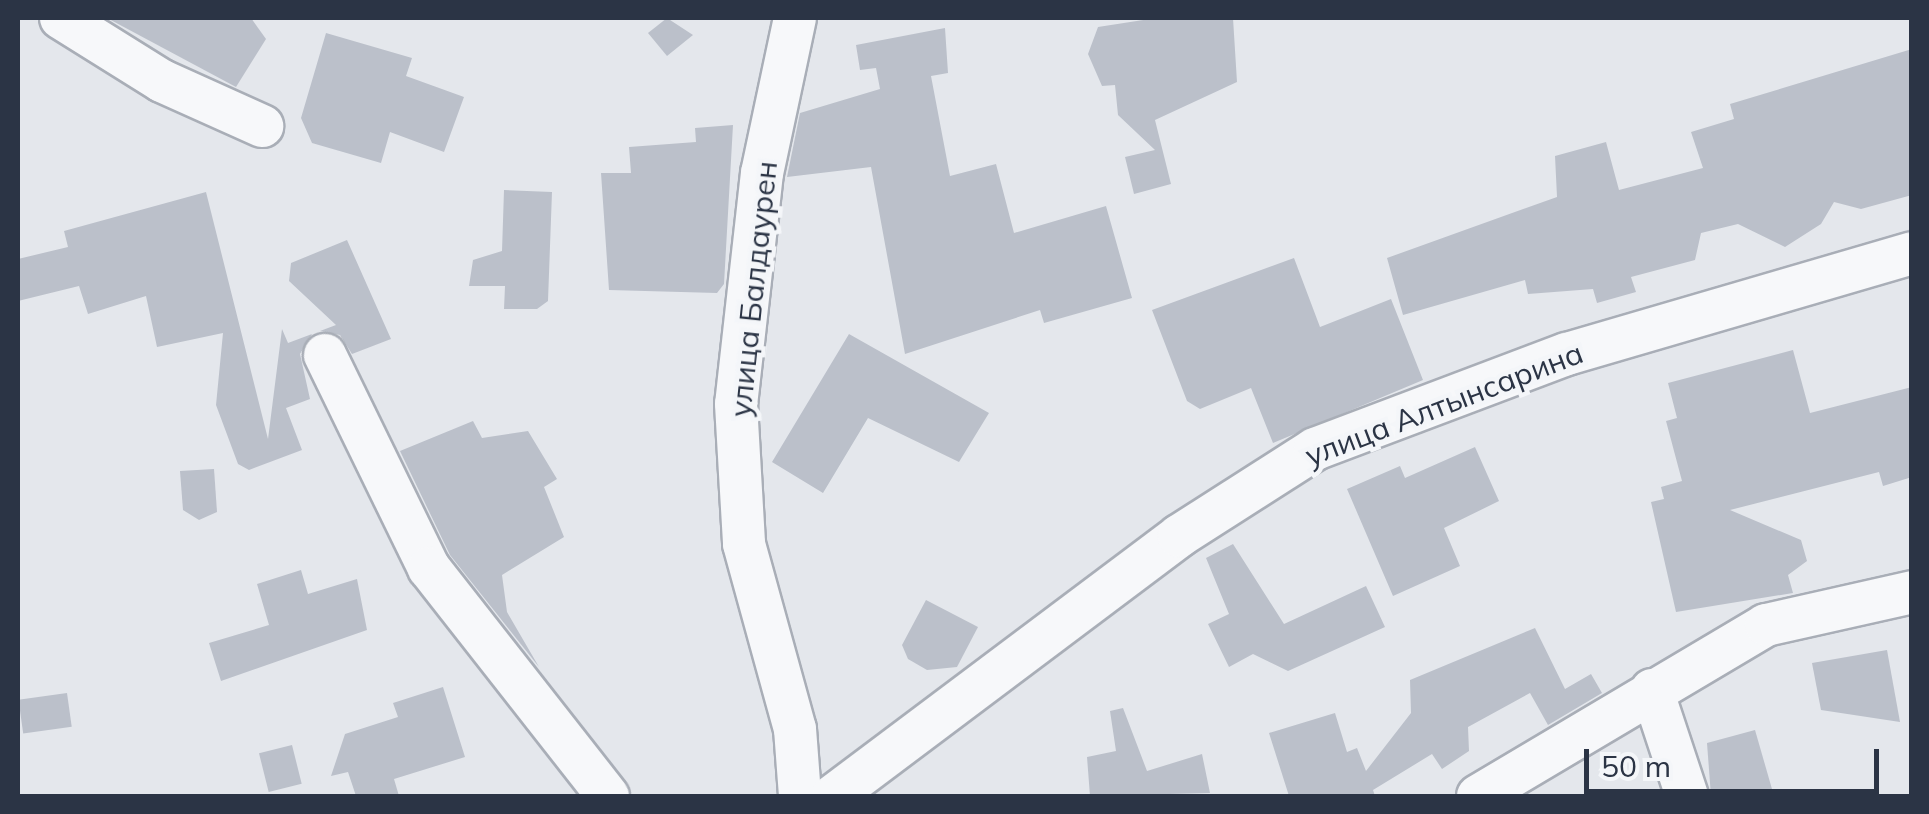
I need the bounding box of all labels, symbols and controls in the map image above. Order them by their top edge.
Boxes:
street label: улица Балдаурен [722,159,784,419]
street label: улица Алтынсарина [1300,334,1588,474]
scale bar [1589,729,1884,791]
text: 50 m [1601,747,1671,785]

